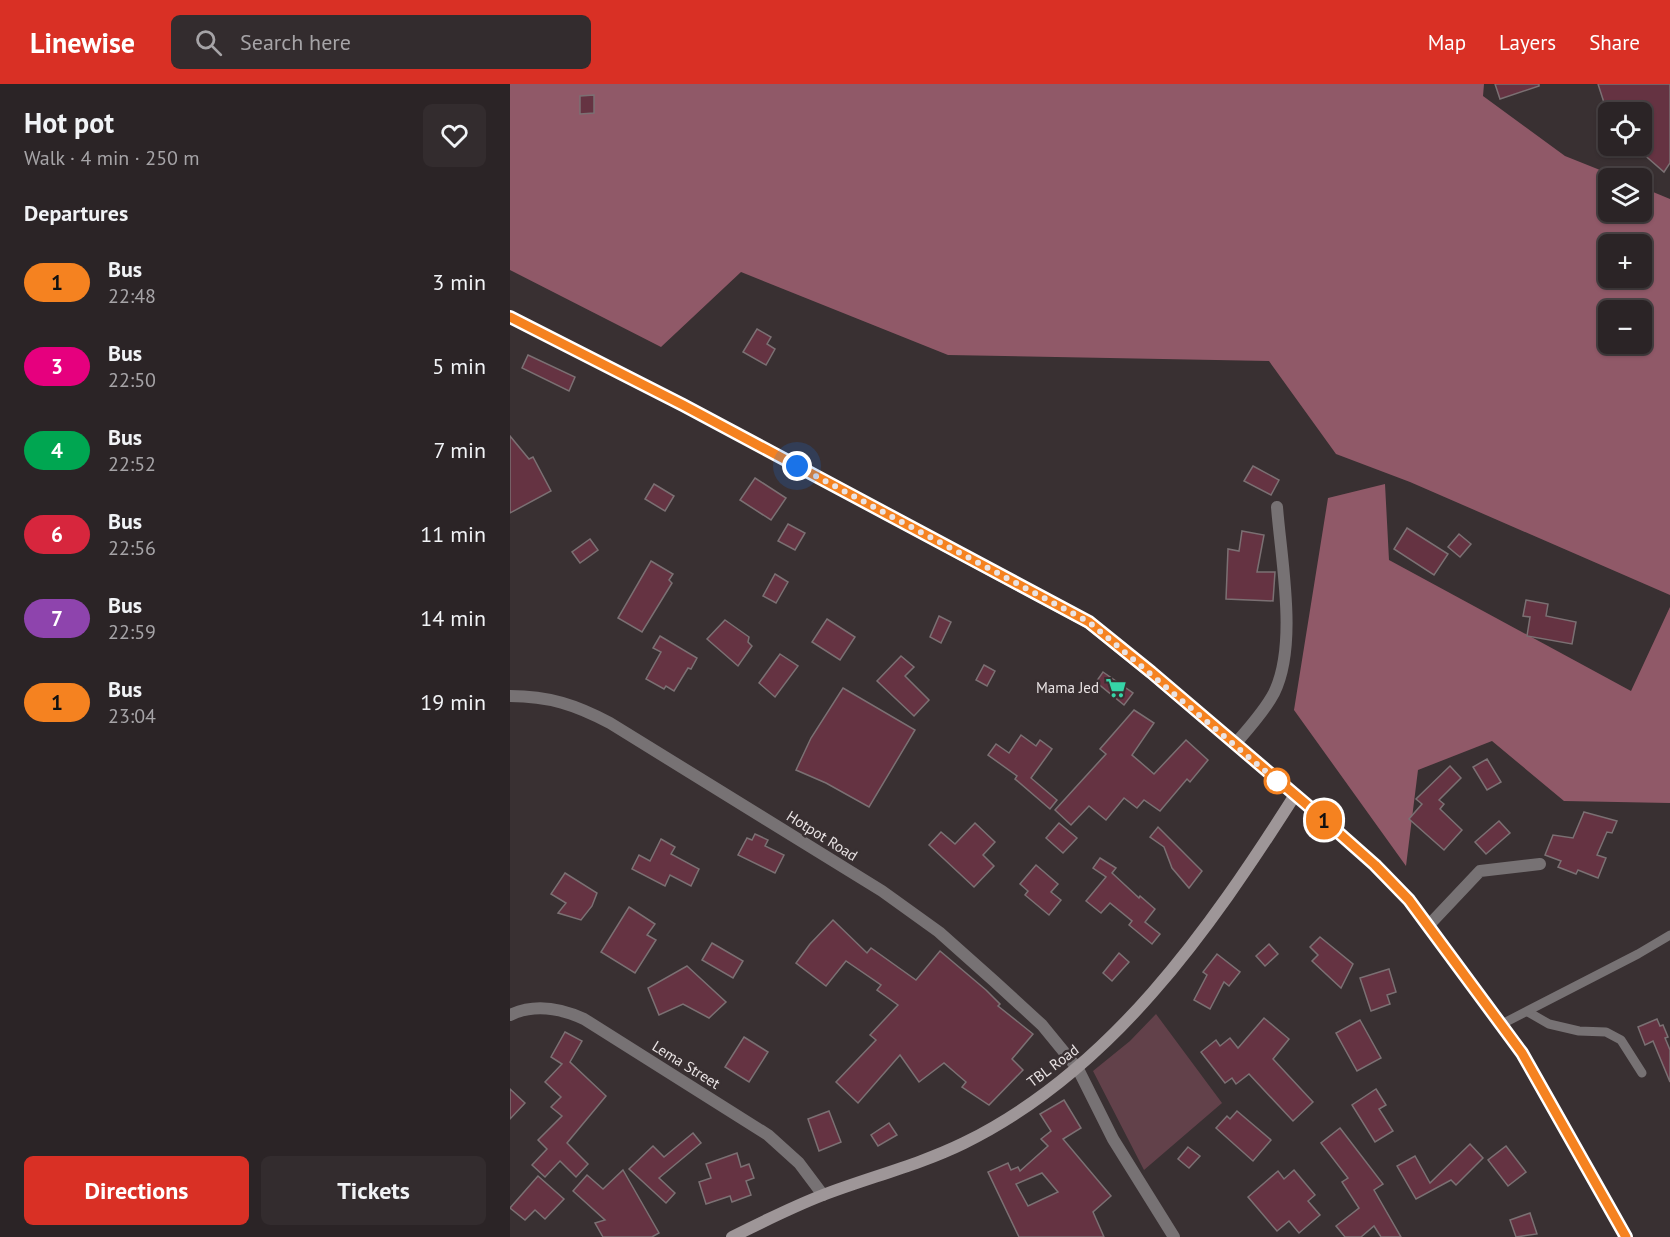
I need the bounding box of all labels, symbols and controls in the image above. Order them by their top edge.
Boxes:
search box [171,15,591,69]
text: Linewise [30,24,135,61]
icon: search [192,26,225,59]
text: Search here [240,28,351,56]
text: Map [1428,29,1466,56]
text: Layers [1499,29,1556,56]
text: Share [1589,29,1640,56]
map controls [1598,102,1652,354]
button: locate [1598,102,1652,156]
text: Hot pot [24,104,114,141]
button: heart [423,104,486,167]
text: Walk · 4 min · 250 m [24,145,200,171]
button: layers [1598,168,1652,222]
text: Departures [24,199,128,227]
button: + [1598,234,1652,288]
text: Bus [108,255,142,283]
text: 3 min [432,268,486,296]
text: 1 [51,269,63,296]
text: 22:48 [108,283,156,309]
button: − [1598,300,1652,354]
text: Bus [108,339,142,367]
text: 5 min [432,352,486,380]
text: 3 [51,353,63,380]
text: 22:50 [108,367,156,393]
text: Bus [108,423,142,451]
text: 7 min [434,436,486,464]
text: 4 [51,437,63,464]
text: 22:52 [108,451,156,477]
your location [782,451,812,481]
text: Bus [108,507,142,535]
text: 11 min [420,520,486,548]
text: 6 [51,521,63,548]
text: 22:56 [108,535,156,561]
text: Bus [108,591,142,619]
text: 14 min [420,604,486,632]
text: 7 [51,605,63,632]
text: 22:59 [108,619,156,645]
text: Bus [108,675,142,703]
supermarket icon: Mama Jed [1104,676,1128,700]
place label: Mama Jed [1036,678,1099,697]
text: 19 min [420,688,486,716]
text: 1 [51,689,63,716]
text: 23:04 [108,703,156,729]
unlabelled marker [1264,768,1290,794]
line badge: 1 [1304,800,1344,840]
street label: Hotpot Road [783,806,861,865]
text: 1 [1318,807,1330,834]
street label: Lema Street [649,1036,724,1093]
street label: TBL Road [1023,1040,1082,1091]
button: Directions [24,1156,249,1225]
button: Tickets [261,1156,486,1225]

